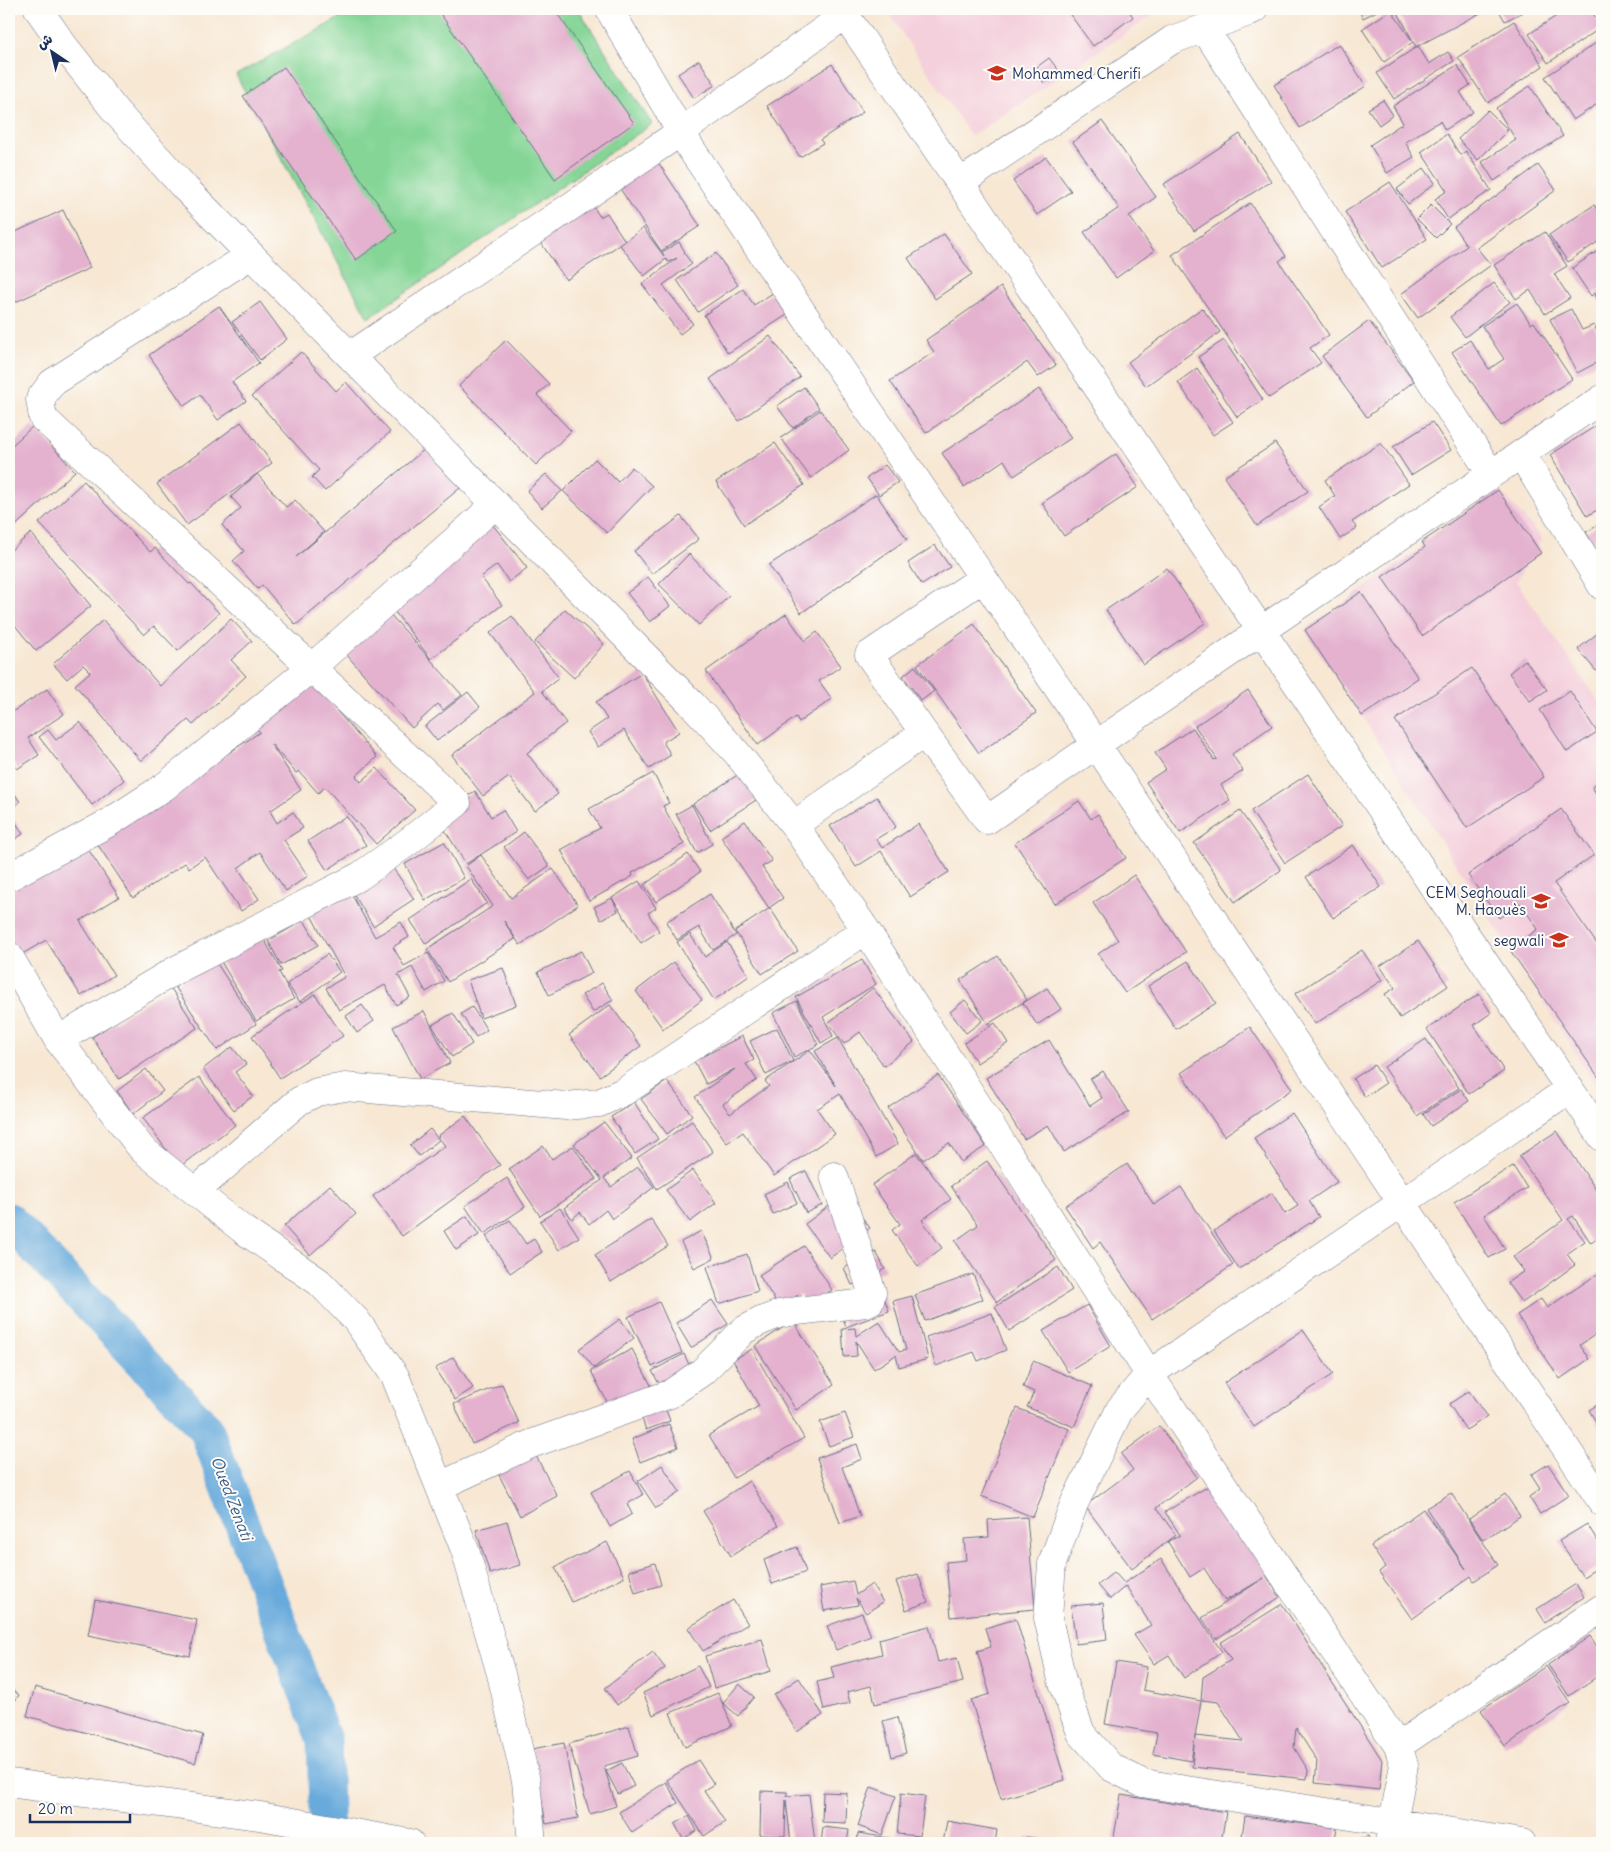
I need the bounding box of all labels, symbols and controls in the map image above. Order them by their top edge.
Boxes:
north arrow [28,28,78,78]
text: ش [33,30,56,53]
school or university icon: Mohammed Cherifi [986,62,1008,84]
place label: Mohammed Cherifi [1012,64,1141,83]
place label: CEM Seghouali M. Haouès [1426,883,1526,919]
school or university icon: CEM Seghouali M. Haouès [1530,890,1552,912]
school or university icon: segwali [1548,929,1570,951]
place label: segwali [1494,931,1544,950]
water label: Oued Zenati [207,1453,258,1545]
scale bar [30,1792,130,1824]
text: 20 m [38,1799,73,1818]

